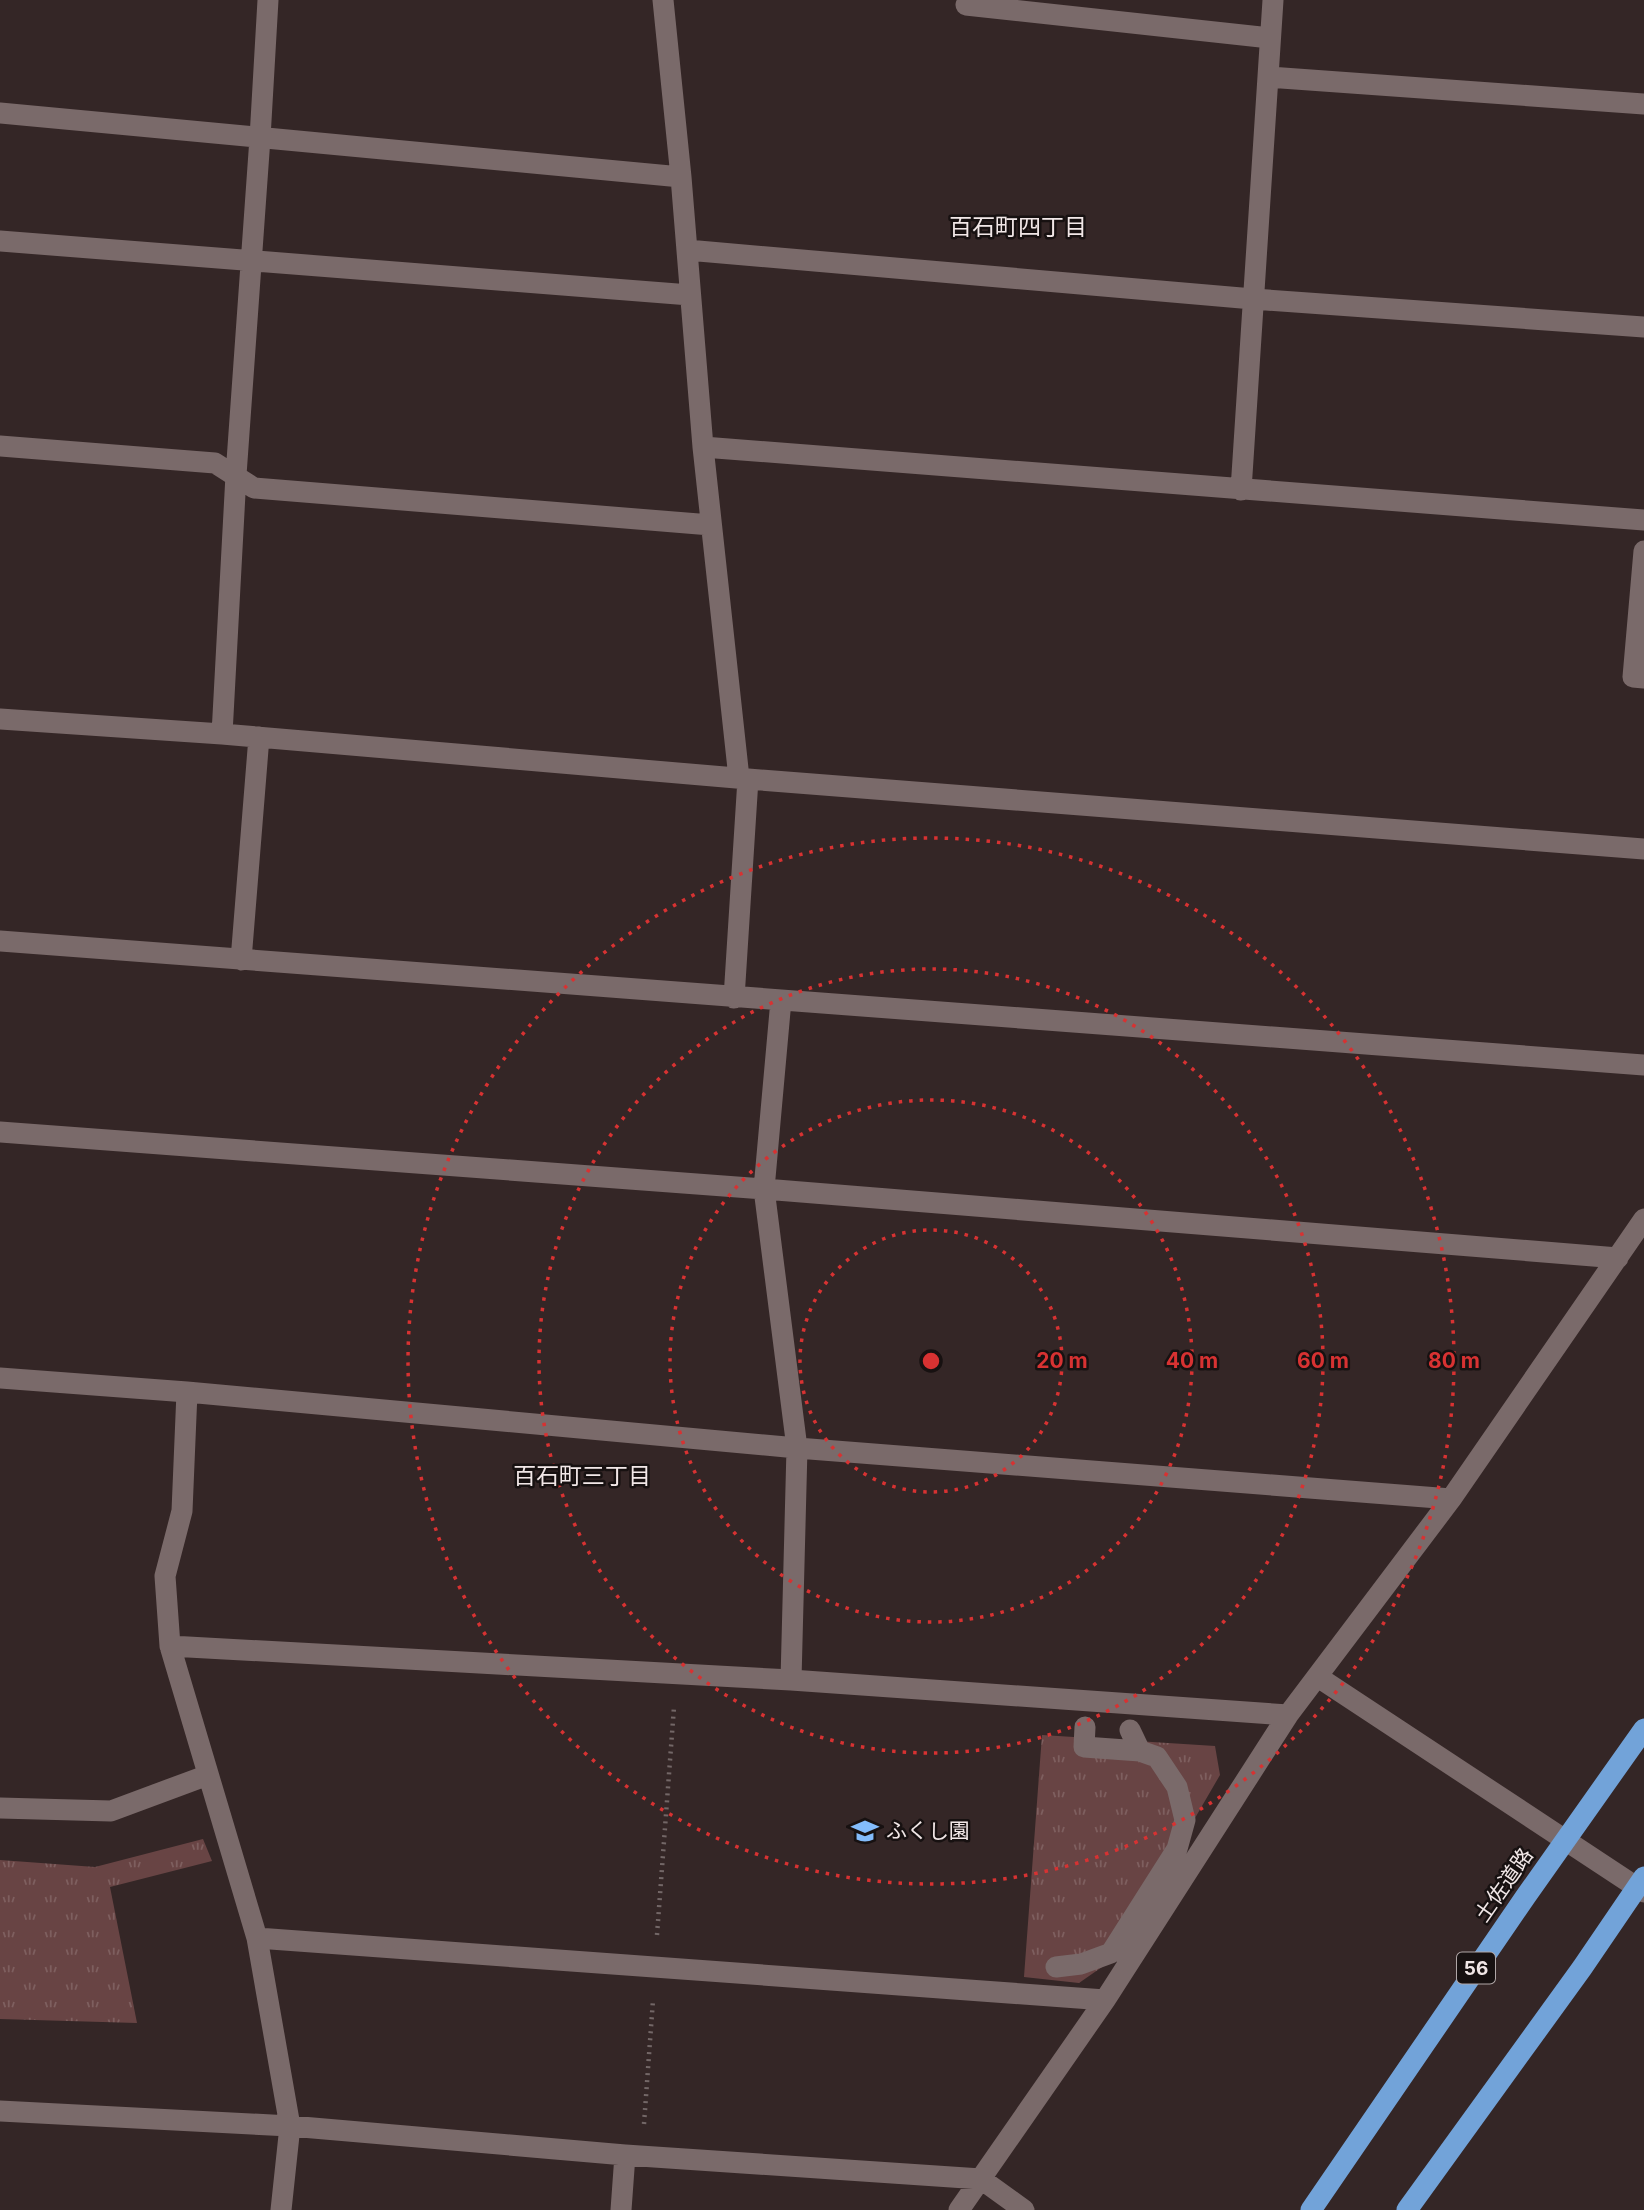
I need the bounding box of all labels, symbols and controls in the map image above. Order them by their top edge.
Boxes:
district label: 百石町四丁目 [949,213,1087,241]
text: 20 m [1036,1348,1088,1373]
text: 40 m [1166,1348,1218,1373]
text: 60 m [1297,1348,1349,1373]
text: 80 m [1428,1348,1480,1373]
centre of rings [919,1349,943,1373]
district label: 百石町三丁目 [513,1462,651,1490]
school or university icon: ふくし園 [850,1816,880,1846]
place label: ふくし園 [886,1818,970,1843]
street label: 土佐道路 [1469,1843,1538,1926]
road number: 56 [1457,1952,1495,1984]

